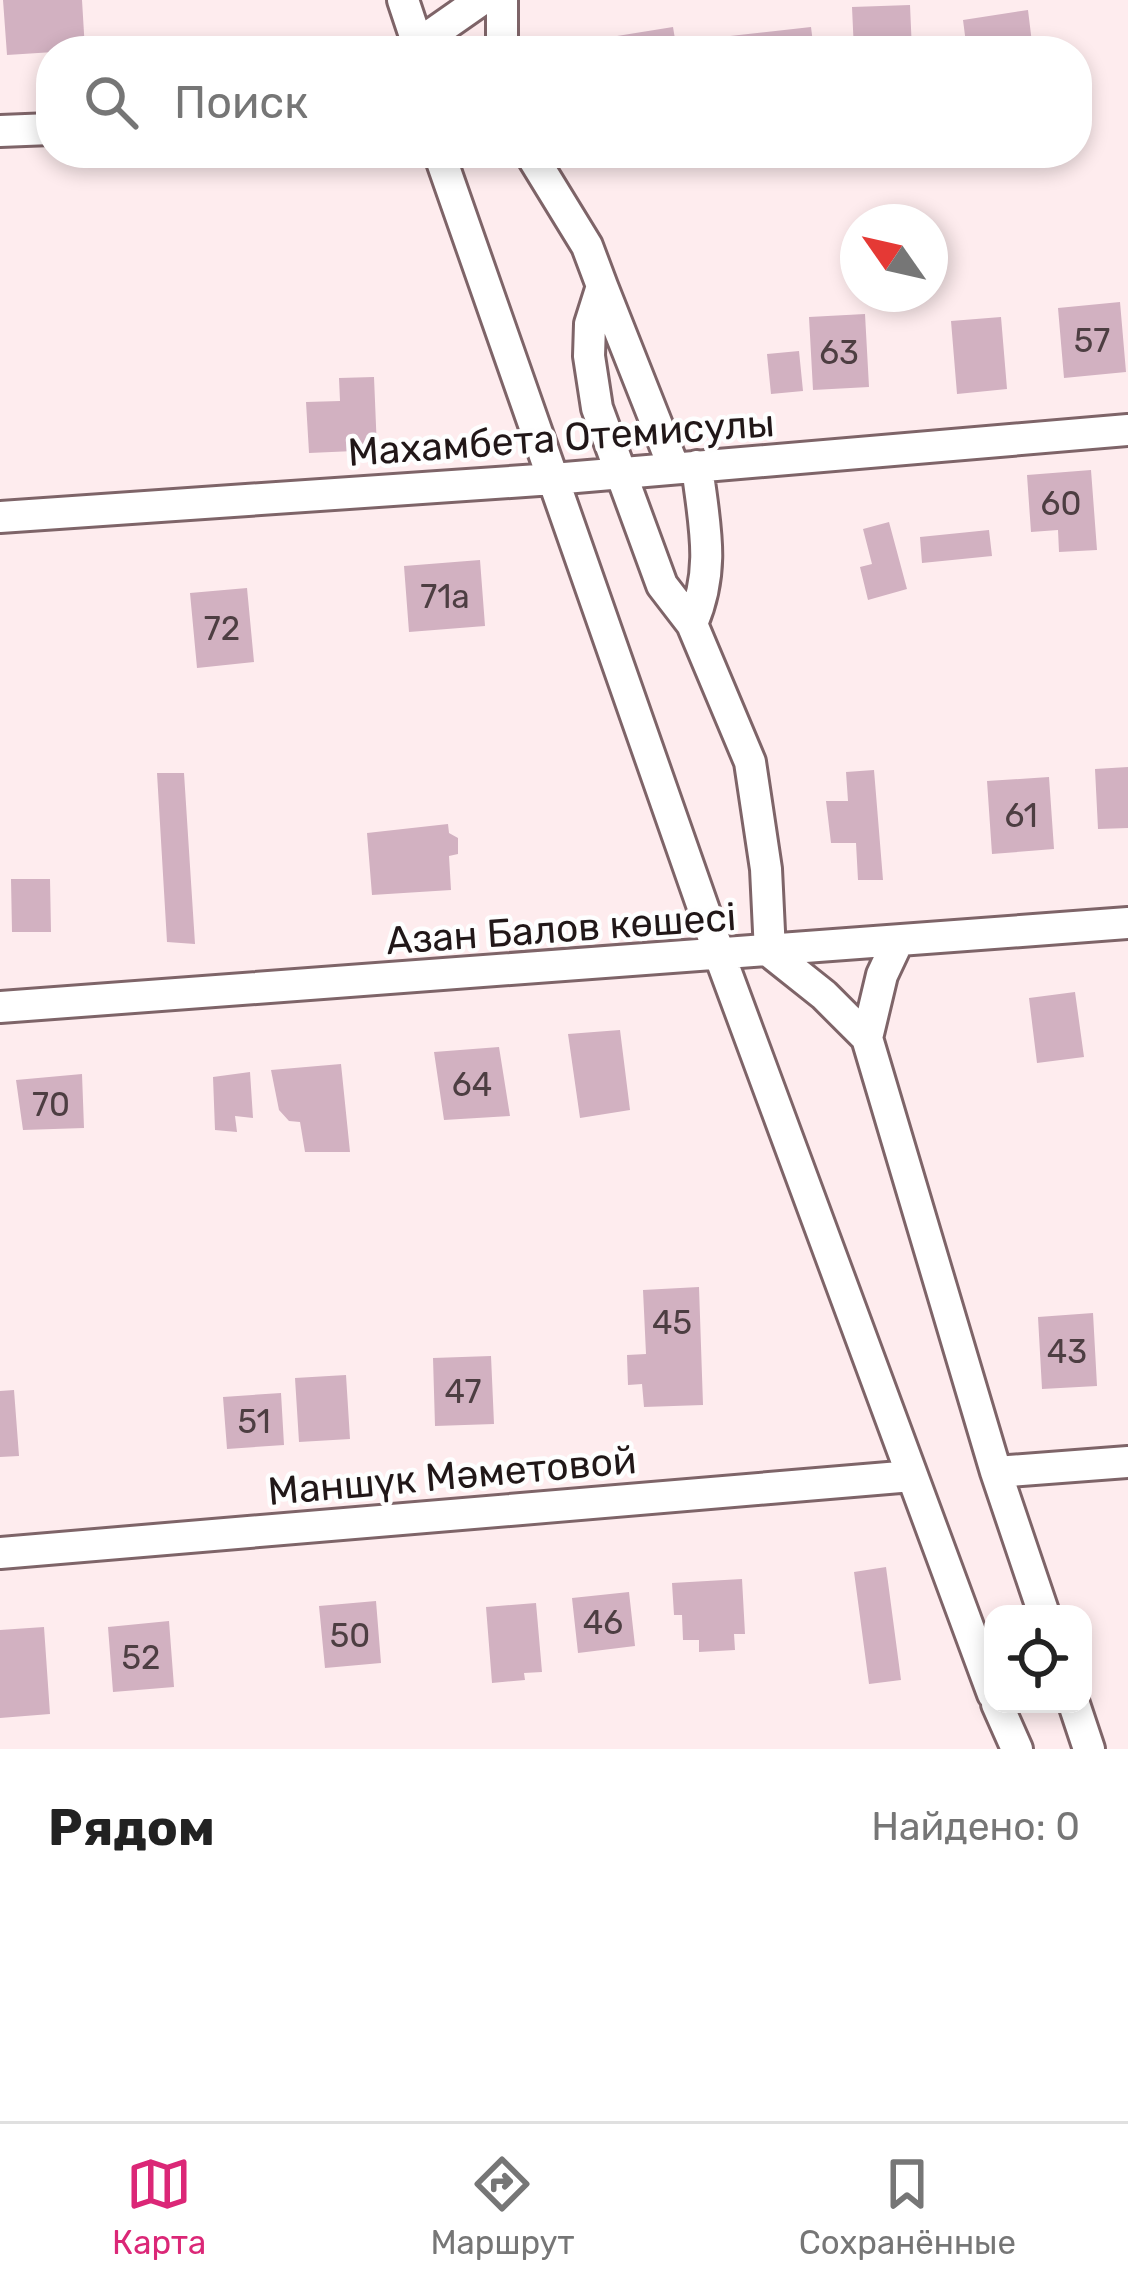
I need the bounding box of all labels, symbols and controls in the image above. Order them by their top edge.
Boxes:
search box [36,36,1092,168]
icon: search [78,69,144,135]
text: Поиск [174,76,308,129]
north arrow [840,204,948,312]
house number: 57 [1074,321,1110,360]
house number: 63 [819,333,859,372]
street label: Махамбета Отемисулы [346,400,776,476]
house number: 60 [1041,484,1081,523]
house number: 71а [420,577,470,616]
house number: 72 [204,609,240,648]
house number: 61 [1004,796,1038,835]
street label: Азан Балов көшесі [385,894,738,964]
house number: 64 [452,1065,492,1104]
house number: 70 [32,1085,70,1124]
house number: 45 [652,1303,692,1342]
house number: 43 [1047,1332,1087,1371]
house number: 47 [445,1372,481,1411]
house number: 51 [237,1402,271,1441]
street label: Маншүк Мәметовой [266,1437,638,1515]
house number: 46 [583,1603,623,1642]
map controls [984,1605,1092,1713]
button: locate [984,1605,1092,1713]
house number: 50 [330,1616,370,1655]
house number: 52 [122,1638,160,1677]
text: Рядом [48,1797,215,1858]
text: Найдено: 0 [871,1804,1080,1850]
tab: Карта [112,2151,206,2262]
tab: Маршрут [430,2151,574,2262]
tab: Сохранённые [799,2151,1016,2262]

